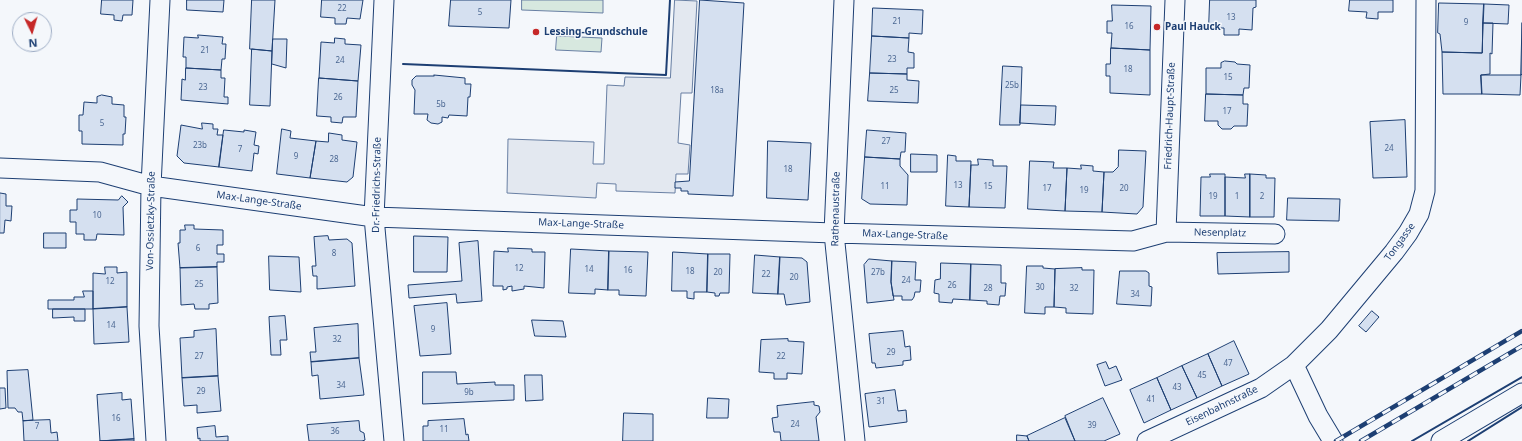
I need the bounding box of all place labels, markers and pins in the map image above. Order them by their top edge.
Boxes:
place label: Paul Hauck [1165,21,1221,33]
marker: Paul Hauck [1152,22,1162,32]
place label: Lessing-Grundschule [544,26,648,38]
marker: Lessing-Grundschule [531,27,541,37]

